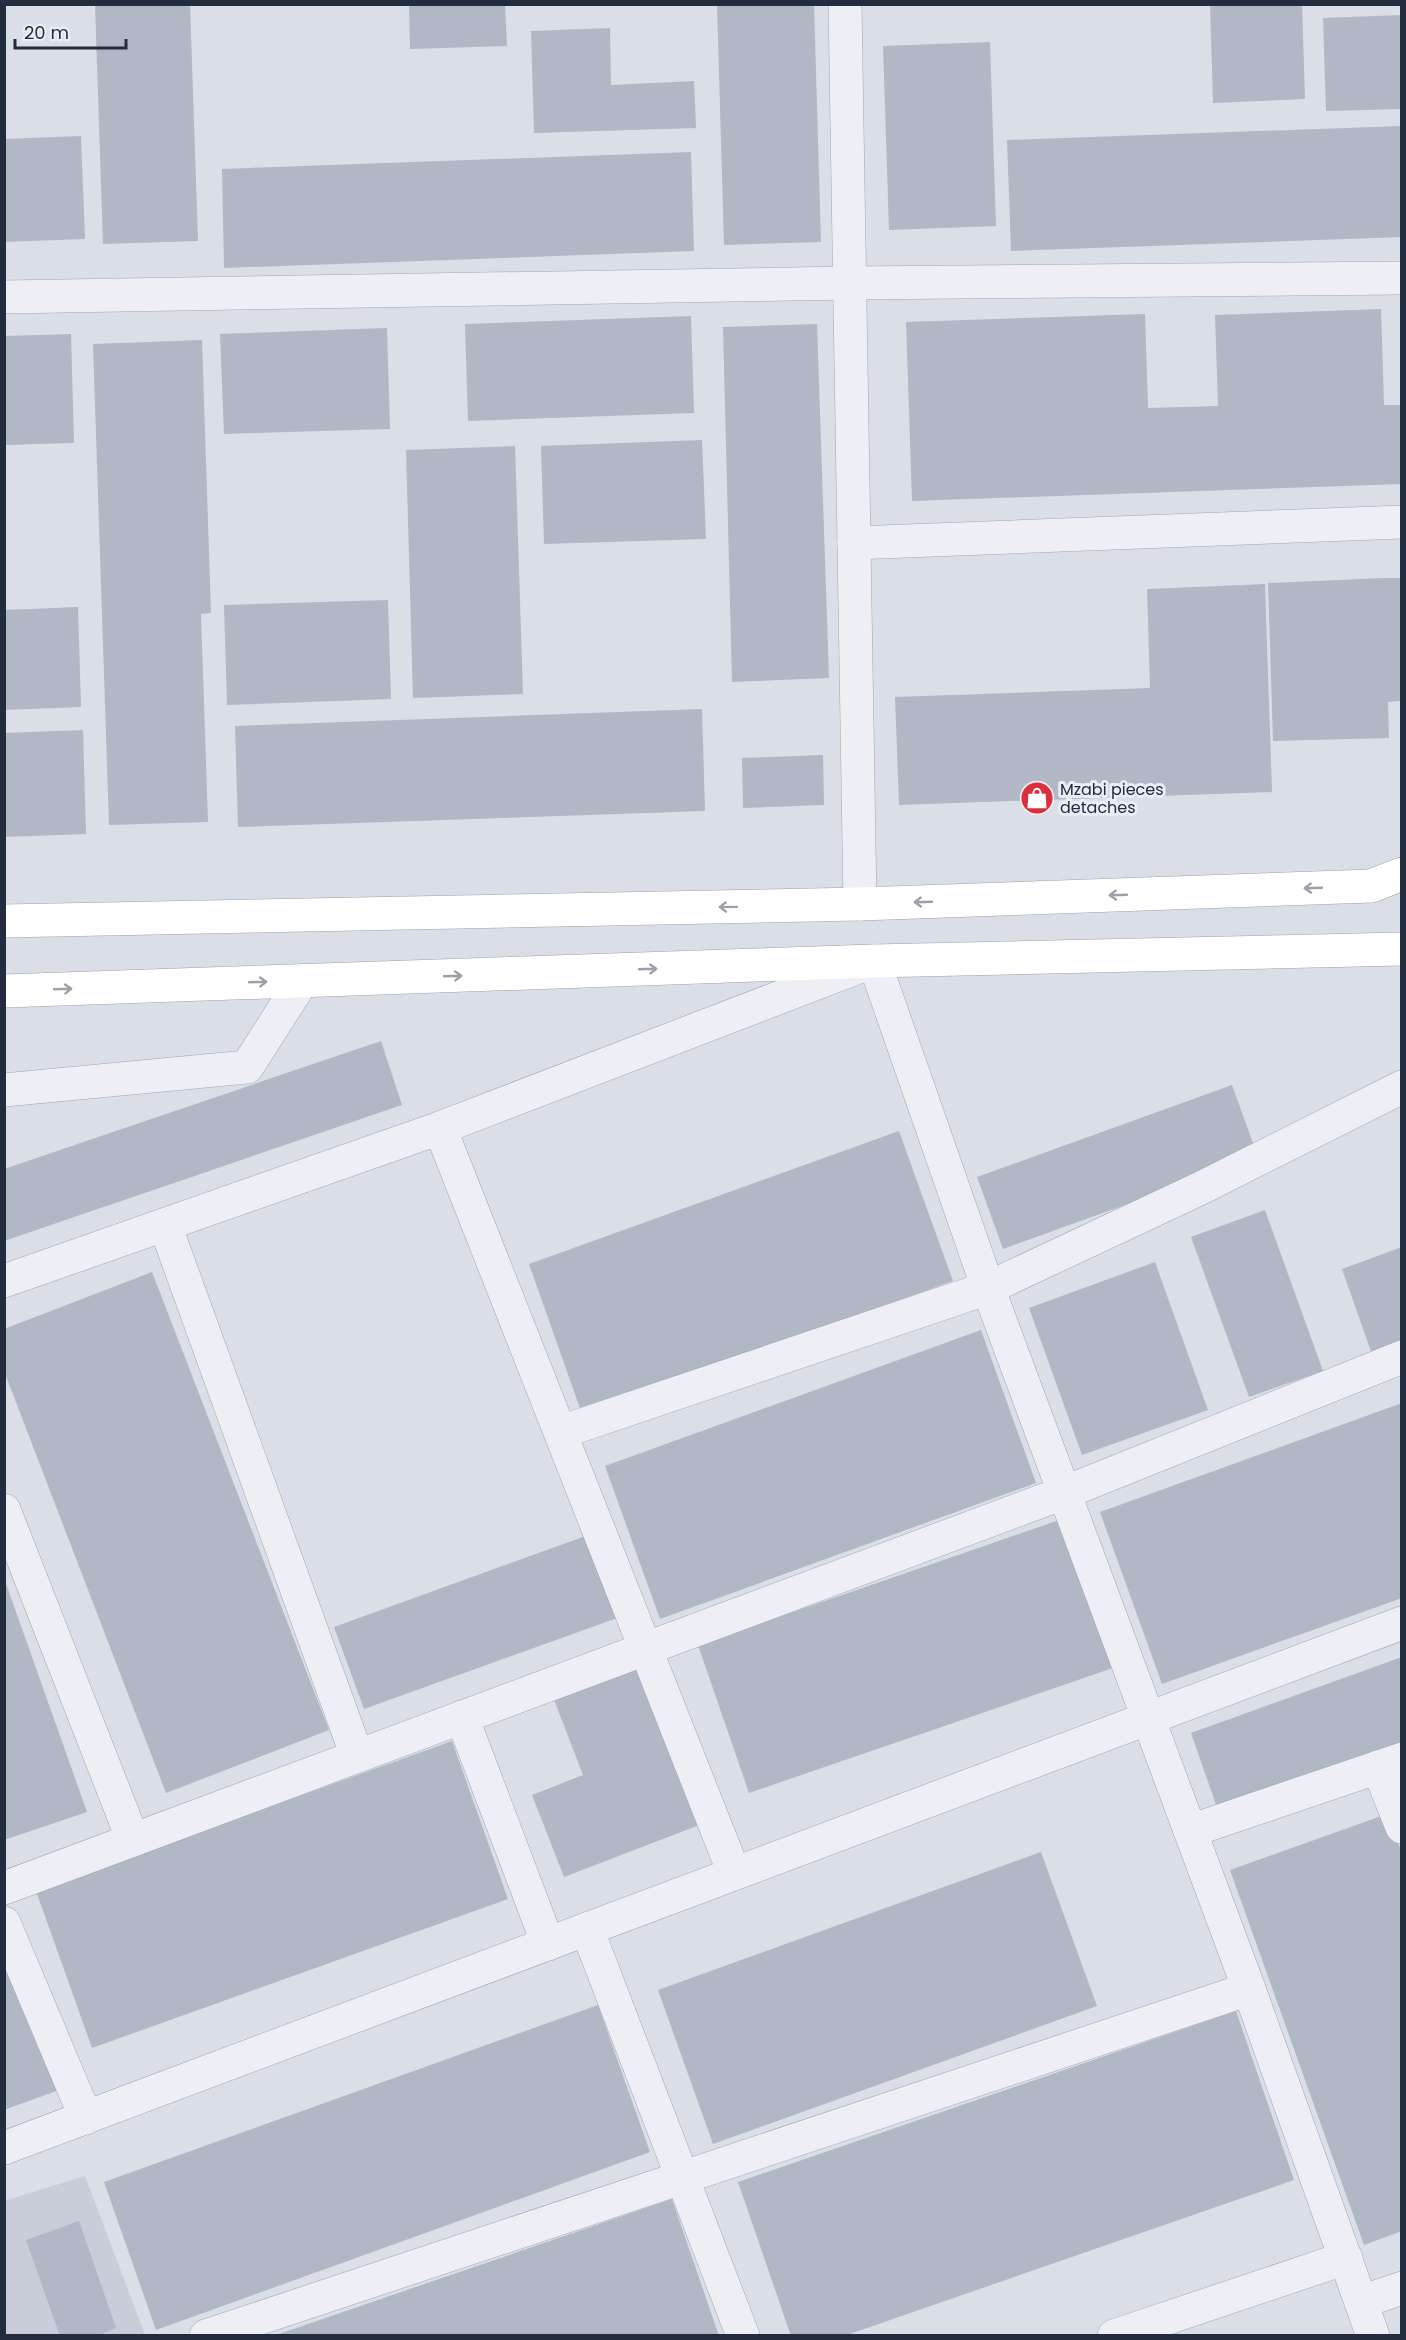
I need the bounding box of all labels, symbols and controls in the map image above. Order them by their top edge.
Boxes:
scale bar [15,12,126,50]
text: 20 m [24,20,69,45]
place label: Mzabi pieces detaches [1060,778,1164,819]
shop icon: Mzabi pieces detaches [1019,780,1055,816]
one-way arrow [1303,883,1323,894]
one-way arrow [1109,890,1129,901]
one-way arrow [914,897,934,908]
one-way arrow [719,901,739,913]
one-way arrow [637,963,657,974]
one-way arrow [442,970,462,981]
one-way arrow [247,977,267,988]
one-way arrow [52,983,72,994]

